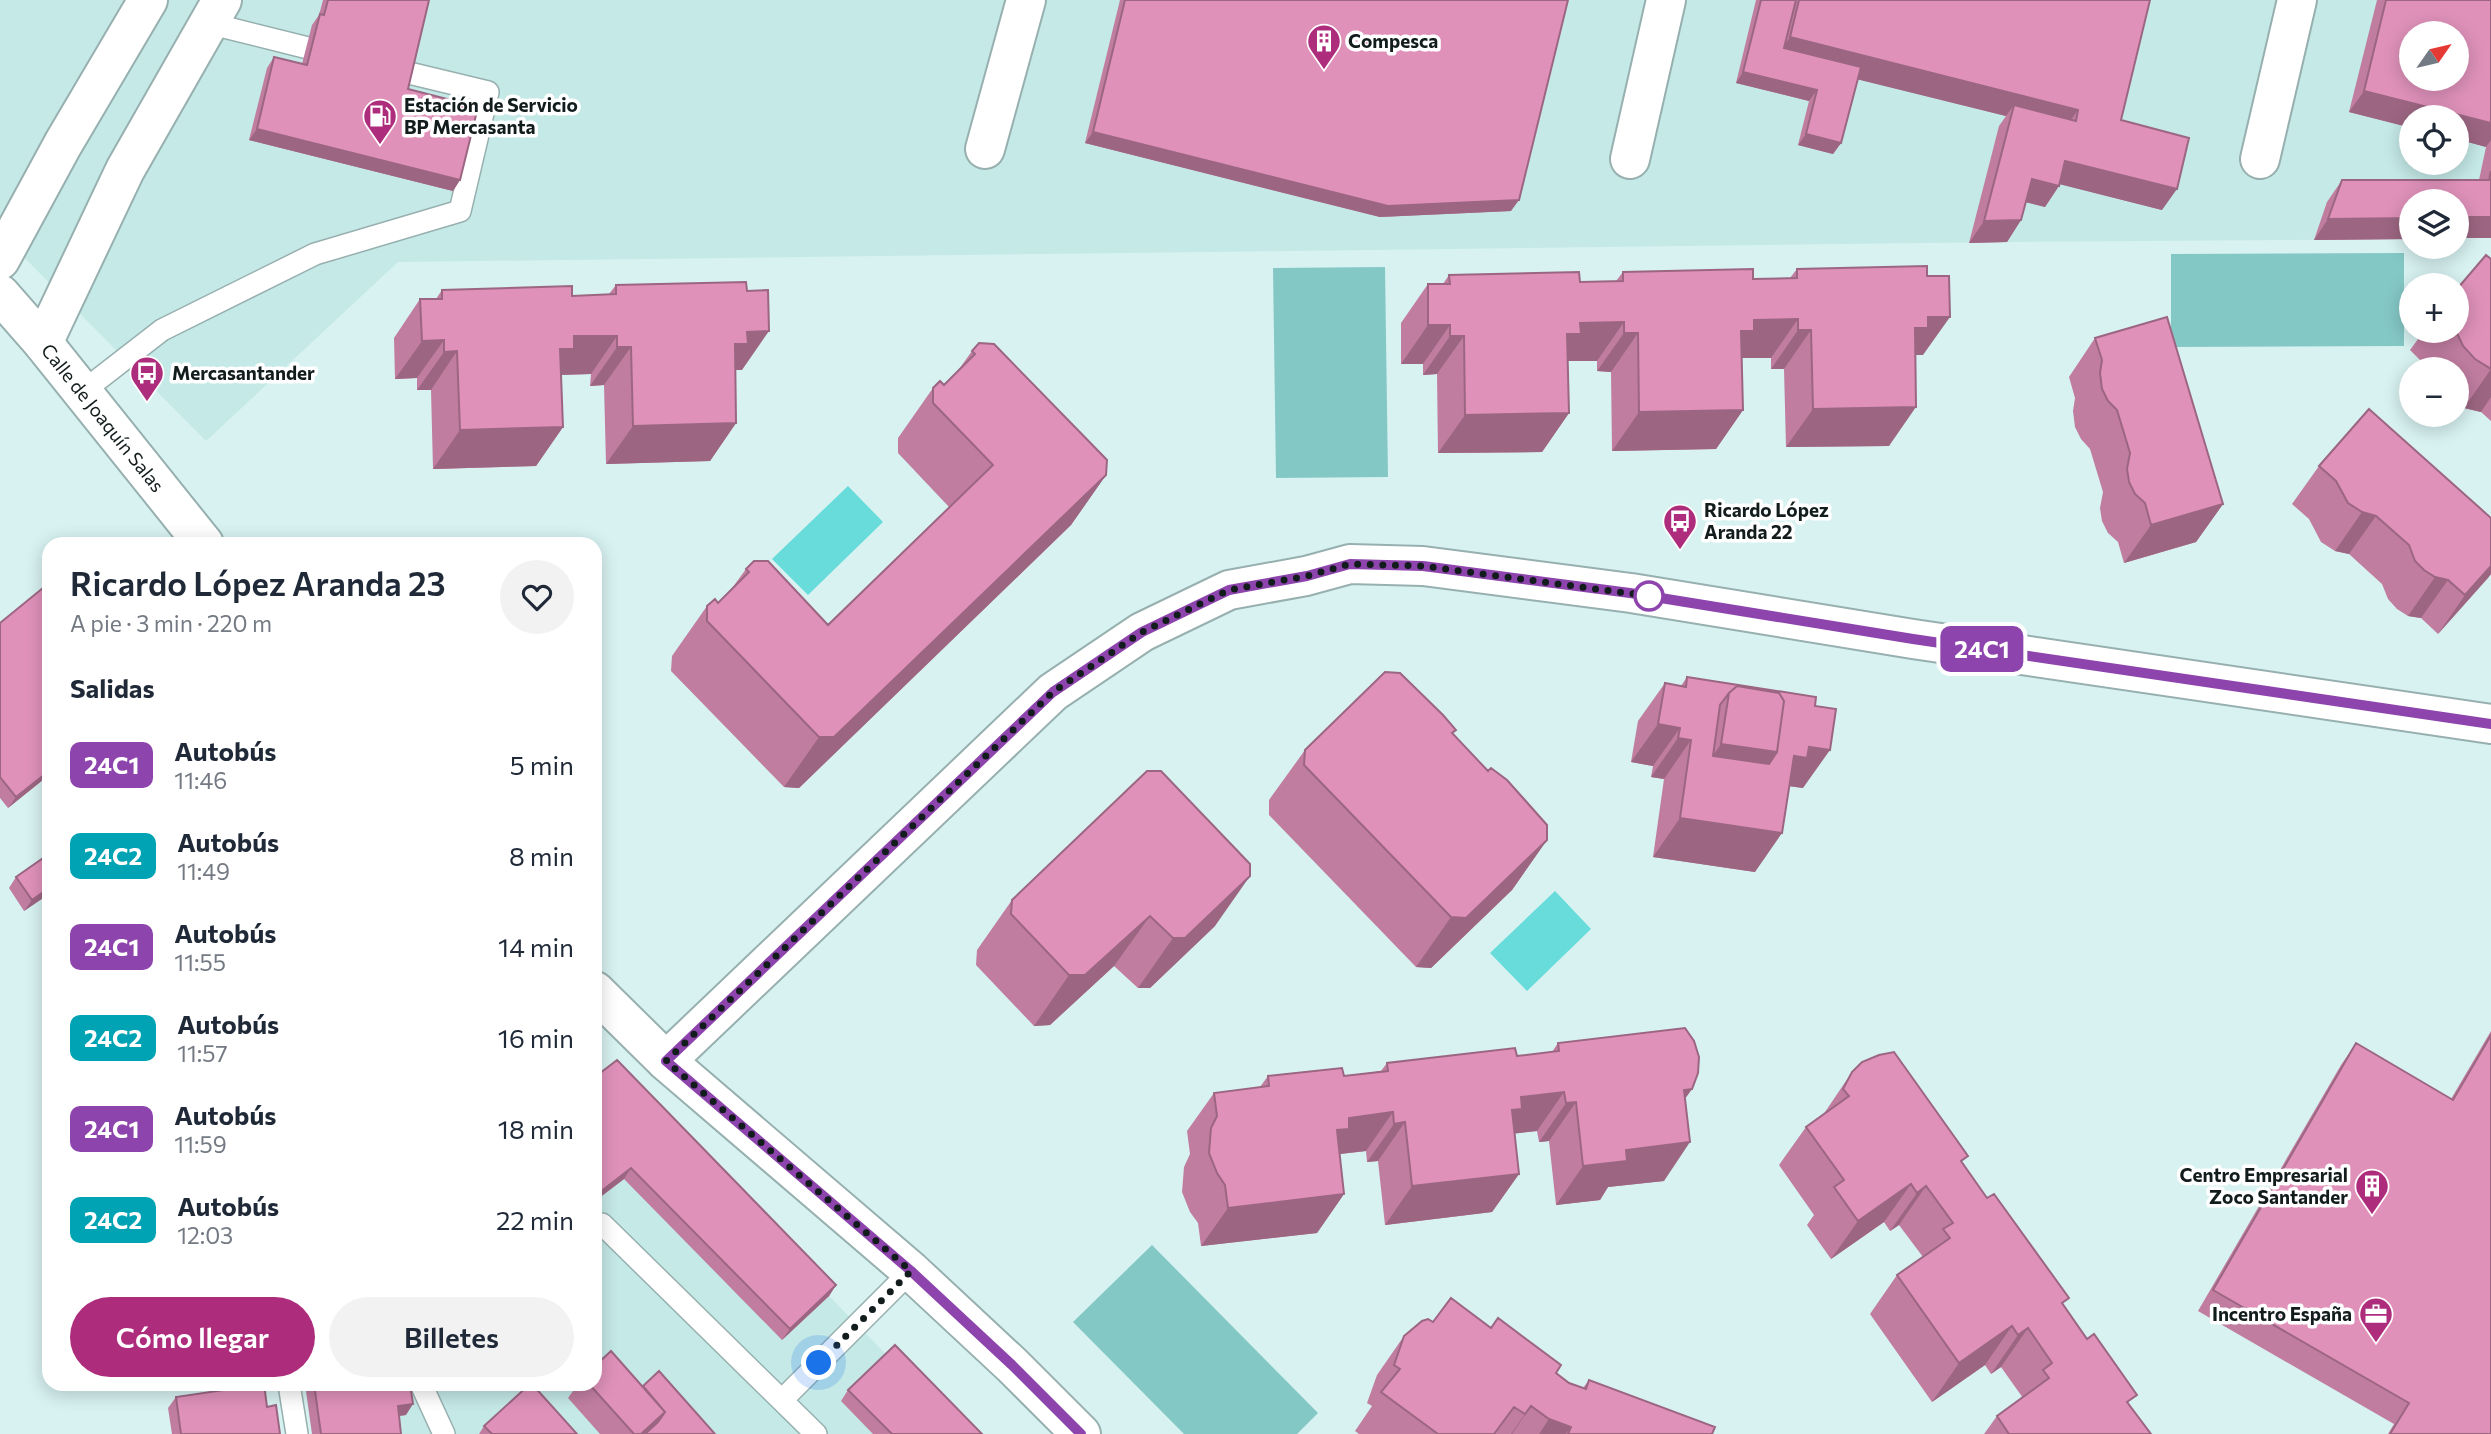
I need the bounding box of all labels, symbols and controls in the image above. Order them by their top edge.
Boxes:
north arrow [2399,21,2469,91]
map controls [2399,21,2469,427]
building icon: Compesca [1305,22,1343,71]
place label: Compesca [1348,29,1438,52]
place label: Estación de Servicio BP Mercasanta [404,93,578,138]
fuel station icon: Estación de Servicio BP Mercasanta [361,97,399,146]
button: locate [2399,105,2469,175]
button: layers [2399,189,2469,259]
button: + [2399,273,2469,343]
street label: Calle de Joaquín Salas [37,339,170,496]
bus stop icon: Mercasantander [128,354,166,403]
button: − [2399,357,2469,427]
place label: Mercasantander [172,361,315,384]
place label: Ricardo López Aranda 22 [1704,498,1829,543]
bus stop icon: Ricardo López Aranda 22 [1661,502,1699,551]
button: heart [500,560,574,634]
text: Ricardo López Aranda 23 [70,562,446,603]
unlabelled marker [1634,581,1664,611]
text: A pie · 3 min · 220 m [70,609,272,637]
line badge: 24C1 [1933,626,2031,672]
text: 24C1 [1954,634,2010,663]
text: Salidas [70,672,155,703]
text: Autobús [174,735,276,766]
text: 5 min [510,749,574,780]
text: 24C1 [84,750,139,779]
text: 11:46 [174,766,227,794]
text: Autobús [177,826,279,857]
text: 8 min [509,840,574,871]
text: 24C2 [84,841,142,870]
text: 11:49 [177,857,230,885]
text: Autobús [174,917,276,948]
text: 14 min [498,931,574,962]
text: 24C1 [84,932,139,961]
text: 11:55 [174,948,226,976]
text: Autobús [177,1008,279,1039]
text: 16 min [498,1022,574,1053]
text: 24C2 [84,1023,142,1052]
text: 11:57 [177,1039,228,1067]
text: Autobús [174,1099,276,1130]
text: 18 min [498,1113,574,1144]
text: 24C1 [84,1114,139,1143]
text: 11:59 [174,1130,227,1158]
place label: Centro Empresarial Zoco Santander [2180,1163,2348,1208]
building icon: Centro Empresarial Zoco Santander [2353,1167,2391,1216]
text: Autobús [177,1190,279,1221]
text: 22 min [496,1204,574,1235]
text: 24C2 [84,1205,142,1234]
text: 12:03 [177,1221,233,1249]
office icon: Incentro España [2357,1295,2395,1344]
button: Cómo llegar [70,1297,315,1377]
button: Billetes [329,1297,574,1377]
place label: Incentro España [2212,1302,2352,1325]
your location [801,1345,836,1380]

